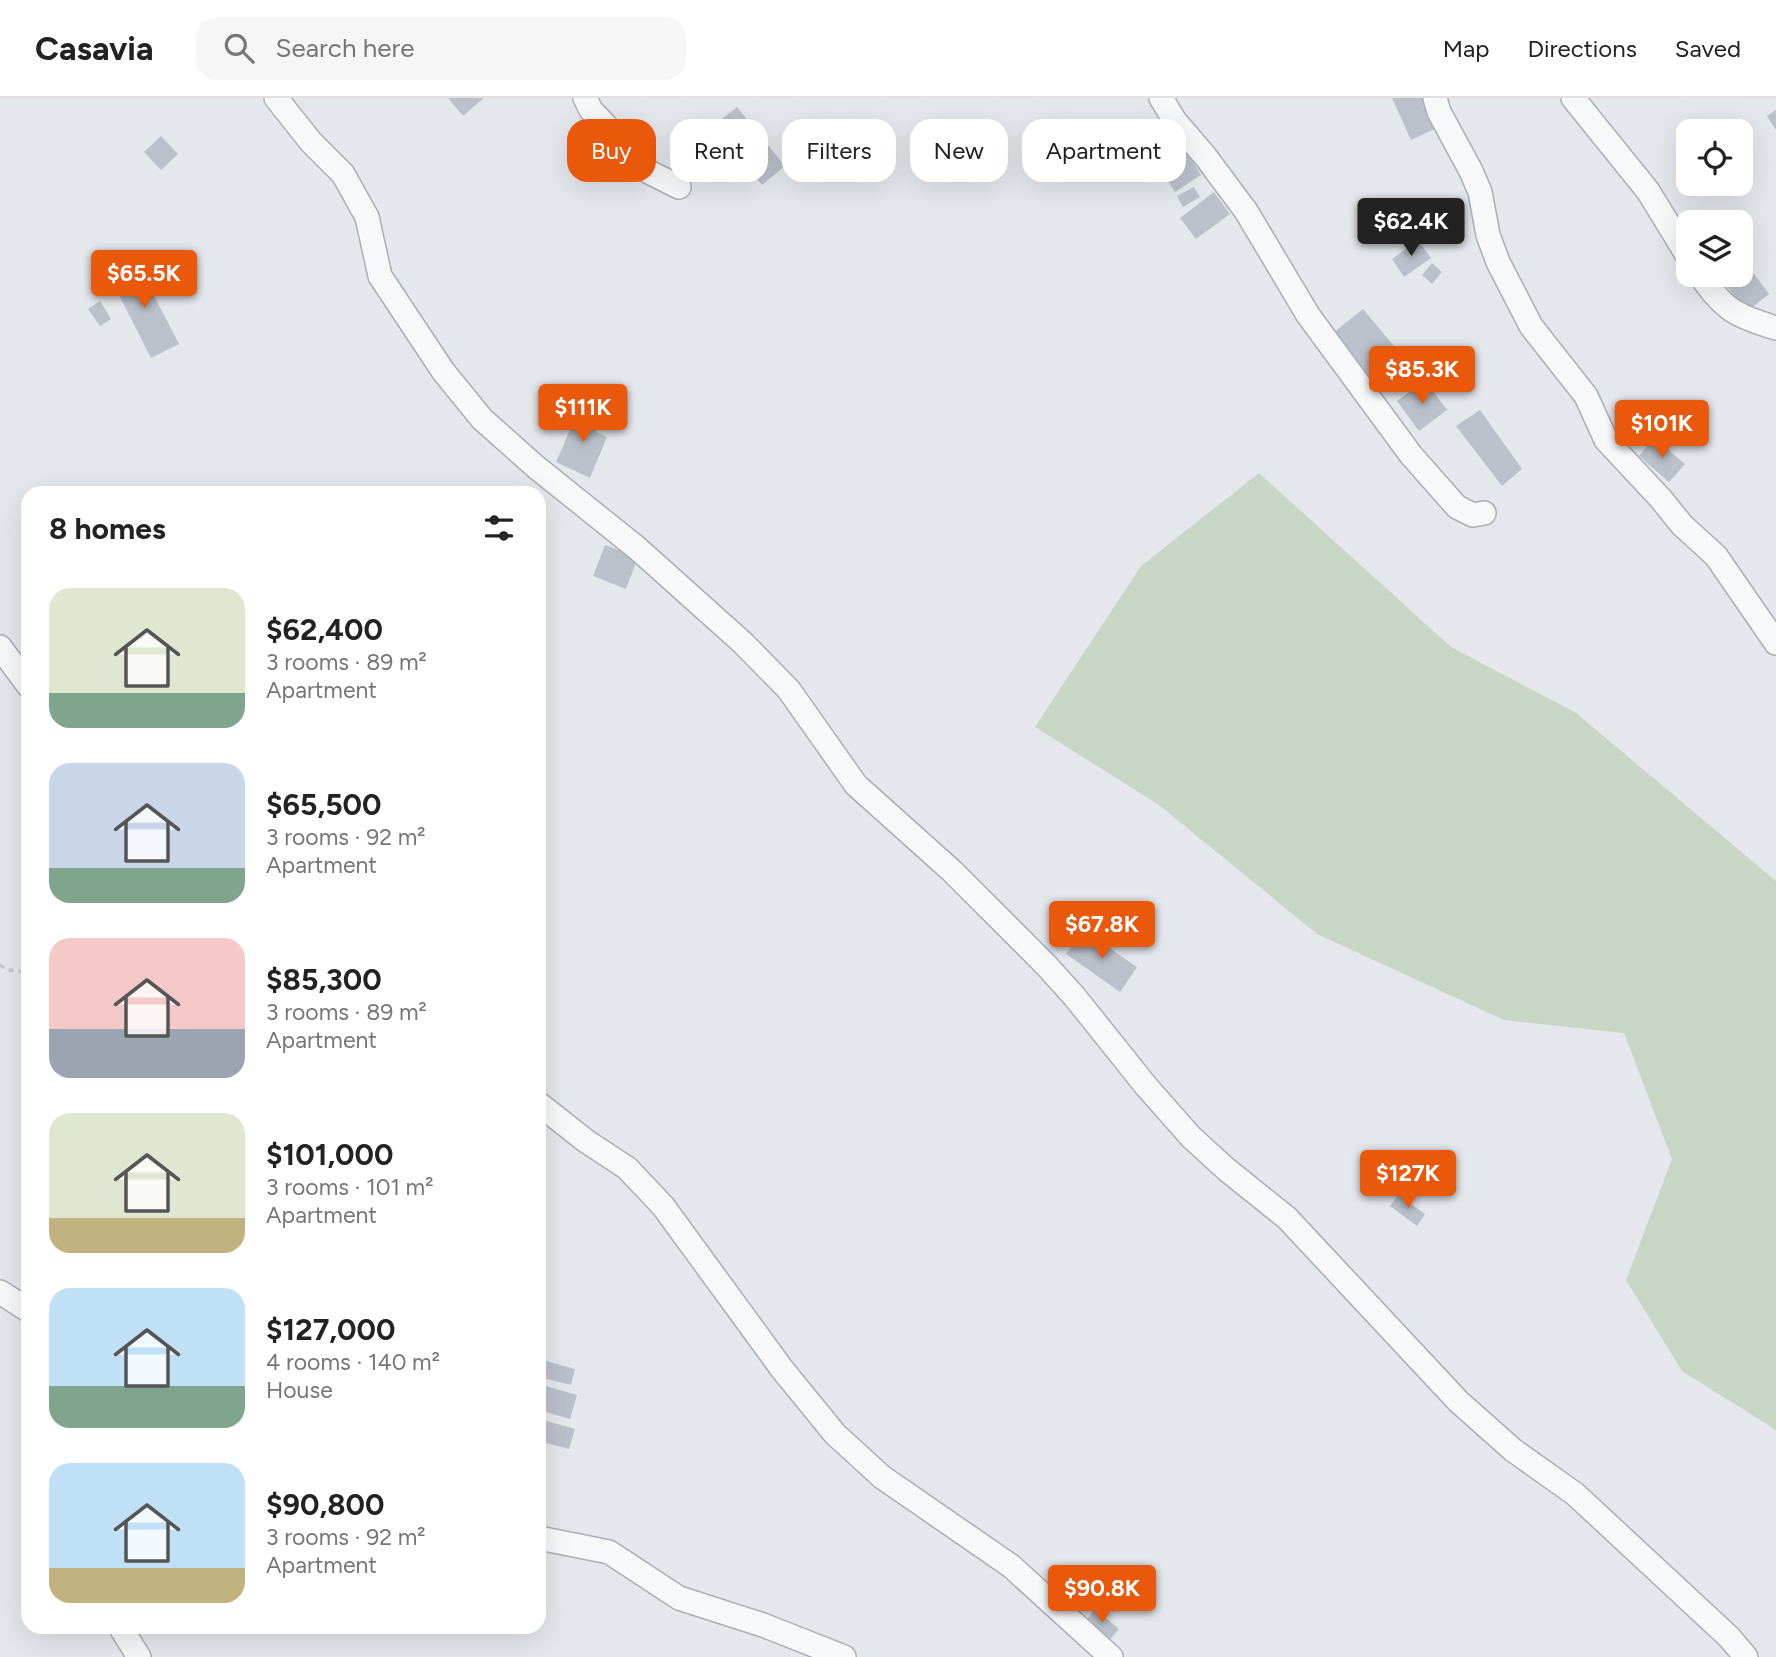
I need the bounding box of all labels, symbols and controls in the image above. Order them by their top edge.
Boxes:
search box [196,17,686,80]
text: Casavia [35,29,154,68]
icon: search [220,29,258,67]
text: Search here [276,32,415,64]
text: Map [1443,34,1489,63]
text: Directions [1527,34,1637,63]
text: Saved [1675,34,1741,63]
chip: Buy [567,119,656,182]
chip: Rent [670,119,768,182]
chip: Filters [782,119,896,182]
chip: New [910,119,1008,182]
chip: Apartment [1022,119,1186,182]
map controls [1676,119,1753,287]
button: locate [1676,119,1753,196]
pin: $62.4K [1354,198,1468,258]
text: $62.4K [1374,207,1448,235]
button: layers [1676,210,1753,287]
pin: $65.5K [87,250,201,310]
text: $65.5K [107,259,181,287]
pin: $85.3K [1365,346,1479,406]
text: $85.3K [1385,355,1459,383]
pin: $111K [534,384,632,444]
text: $111K [554,393,612,421]
pin: $101K [1613,400,1711,460]
text: $101K [1631,409,1693,437]
icon: filters [480,509,518,547]
text: 8 homes [49,510,166,547]
text: $62,400 [266,611,383,648]
icon: home [105,616,189,700]
text: 3 rooms · 89 m² [266,648,427,676]
text: Apartment [266,676,377,704]
text: $65,500 [266,786,381,823]
icon: home [105,791,189,875]
text: 3 rooms · 92 m² [266,823,426,851]
text: Apartment [266,851,377,879]
pin: $67.8K [1045,902,1159,961]
text: $67.8K [1065,910,1139,938]
text: $85,300 [266,961,382,998]
icon: home [105,966,189,1050]
text: 3 rooms · 89 m² [266,998,427,1026]
text: Apartment [266,1026,377,1054]
text: $101,000 [266,1136,393,1173]
icon: home [105,1141,189,1225]
pin: $127K [1359,1150,1457,1210]
text: $127K [1376,1159,1440,1187]
text: 3 rooms · 101 m² [266,1173,433,1201]
text: Apartment [266,1201,377,1229]
text: $127,000 [266,1311,395,1348]
icon: home [105,1316,189,1400]
text: 4 rooms · 140 m² [266,1348,440,1376]
text: House [266,1376,333,1404]
text: $90,800 [266,1486,384,1523]
icon: home [105,1491,189,1575]
text: 3 rooms · 92 m² [266,1523,426,1551]
text: Apartment [266,1551,377,1579]
pin: $90.8K [1045,1566,1159,1625]
text: $90.8K [1064,1574,1140,1602]

